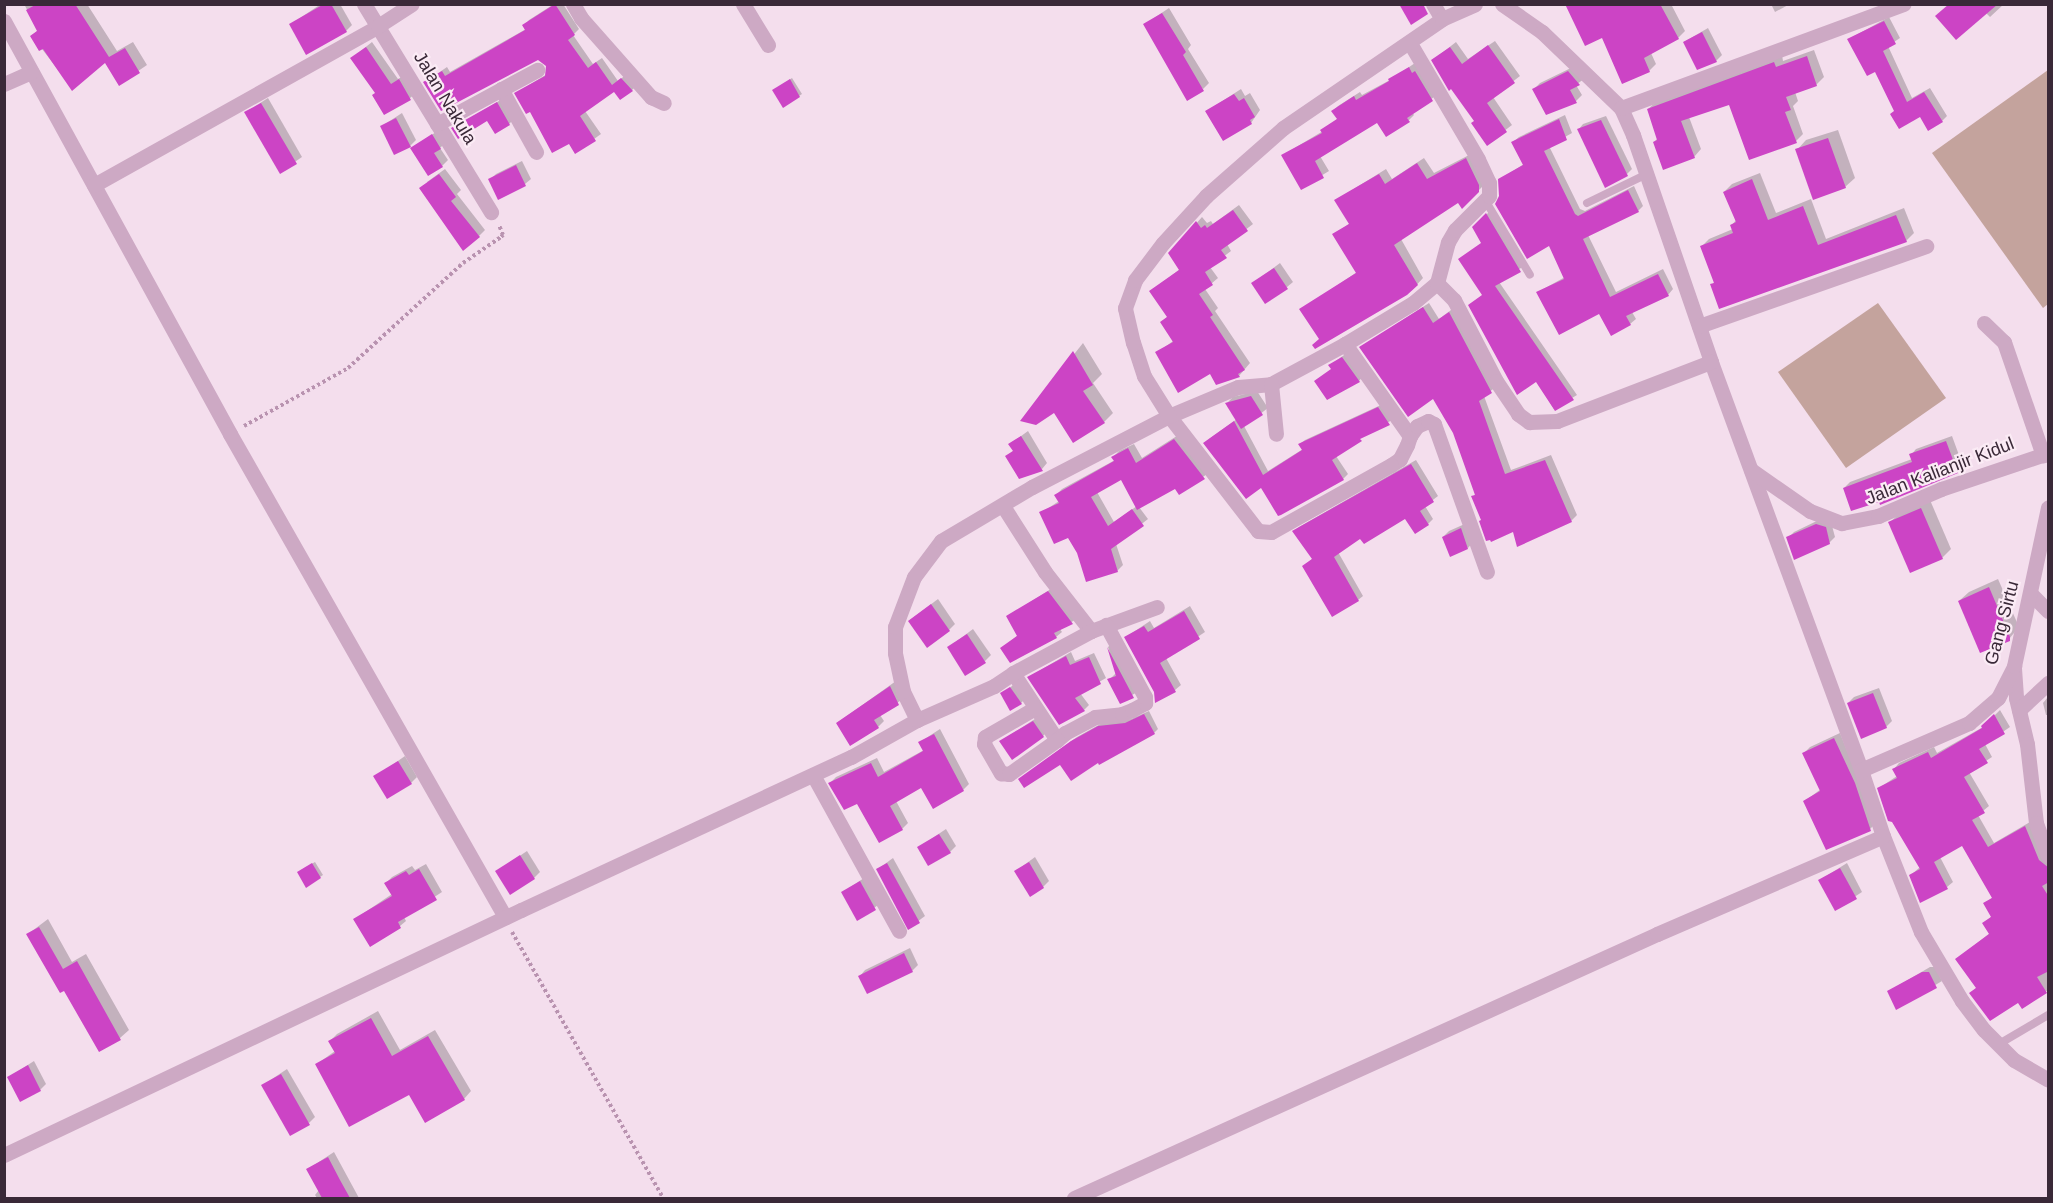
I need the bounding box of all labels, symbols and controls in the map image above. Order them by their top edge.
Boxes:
street label: Jalan Nakula [409,48,481,148]
street label: Jalan Kalianjir Kidul [1863,433,2017,509]
street label: Gang Sirtu [1980,579,2024,667]

